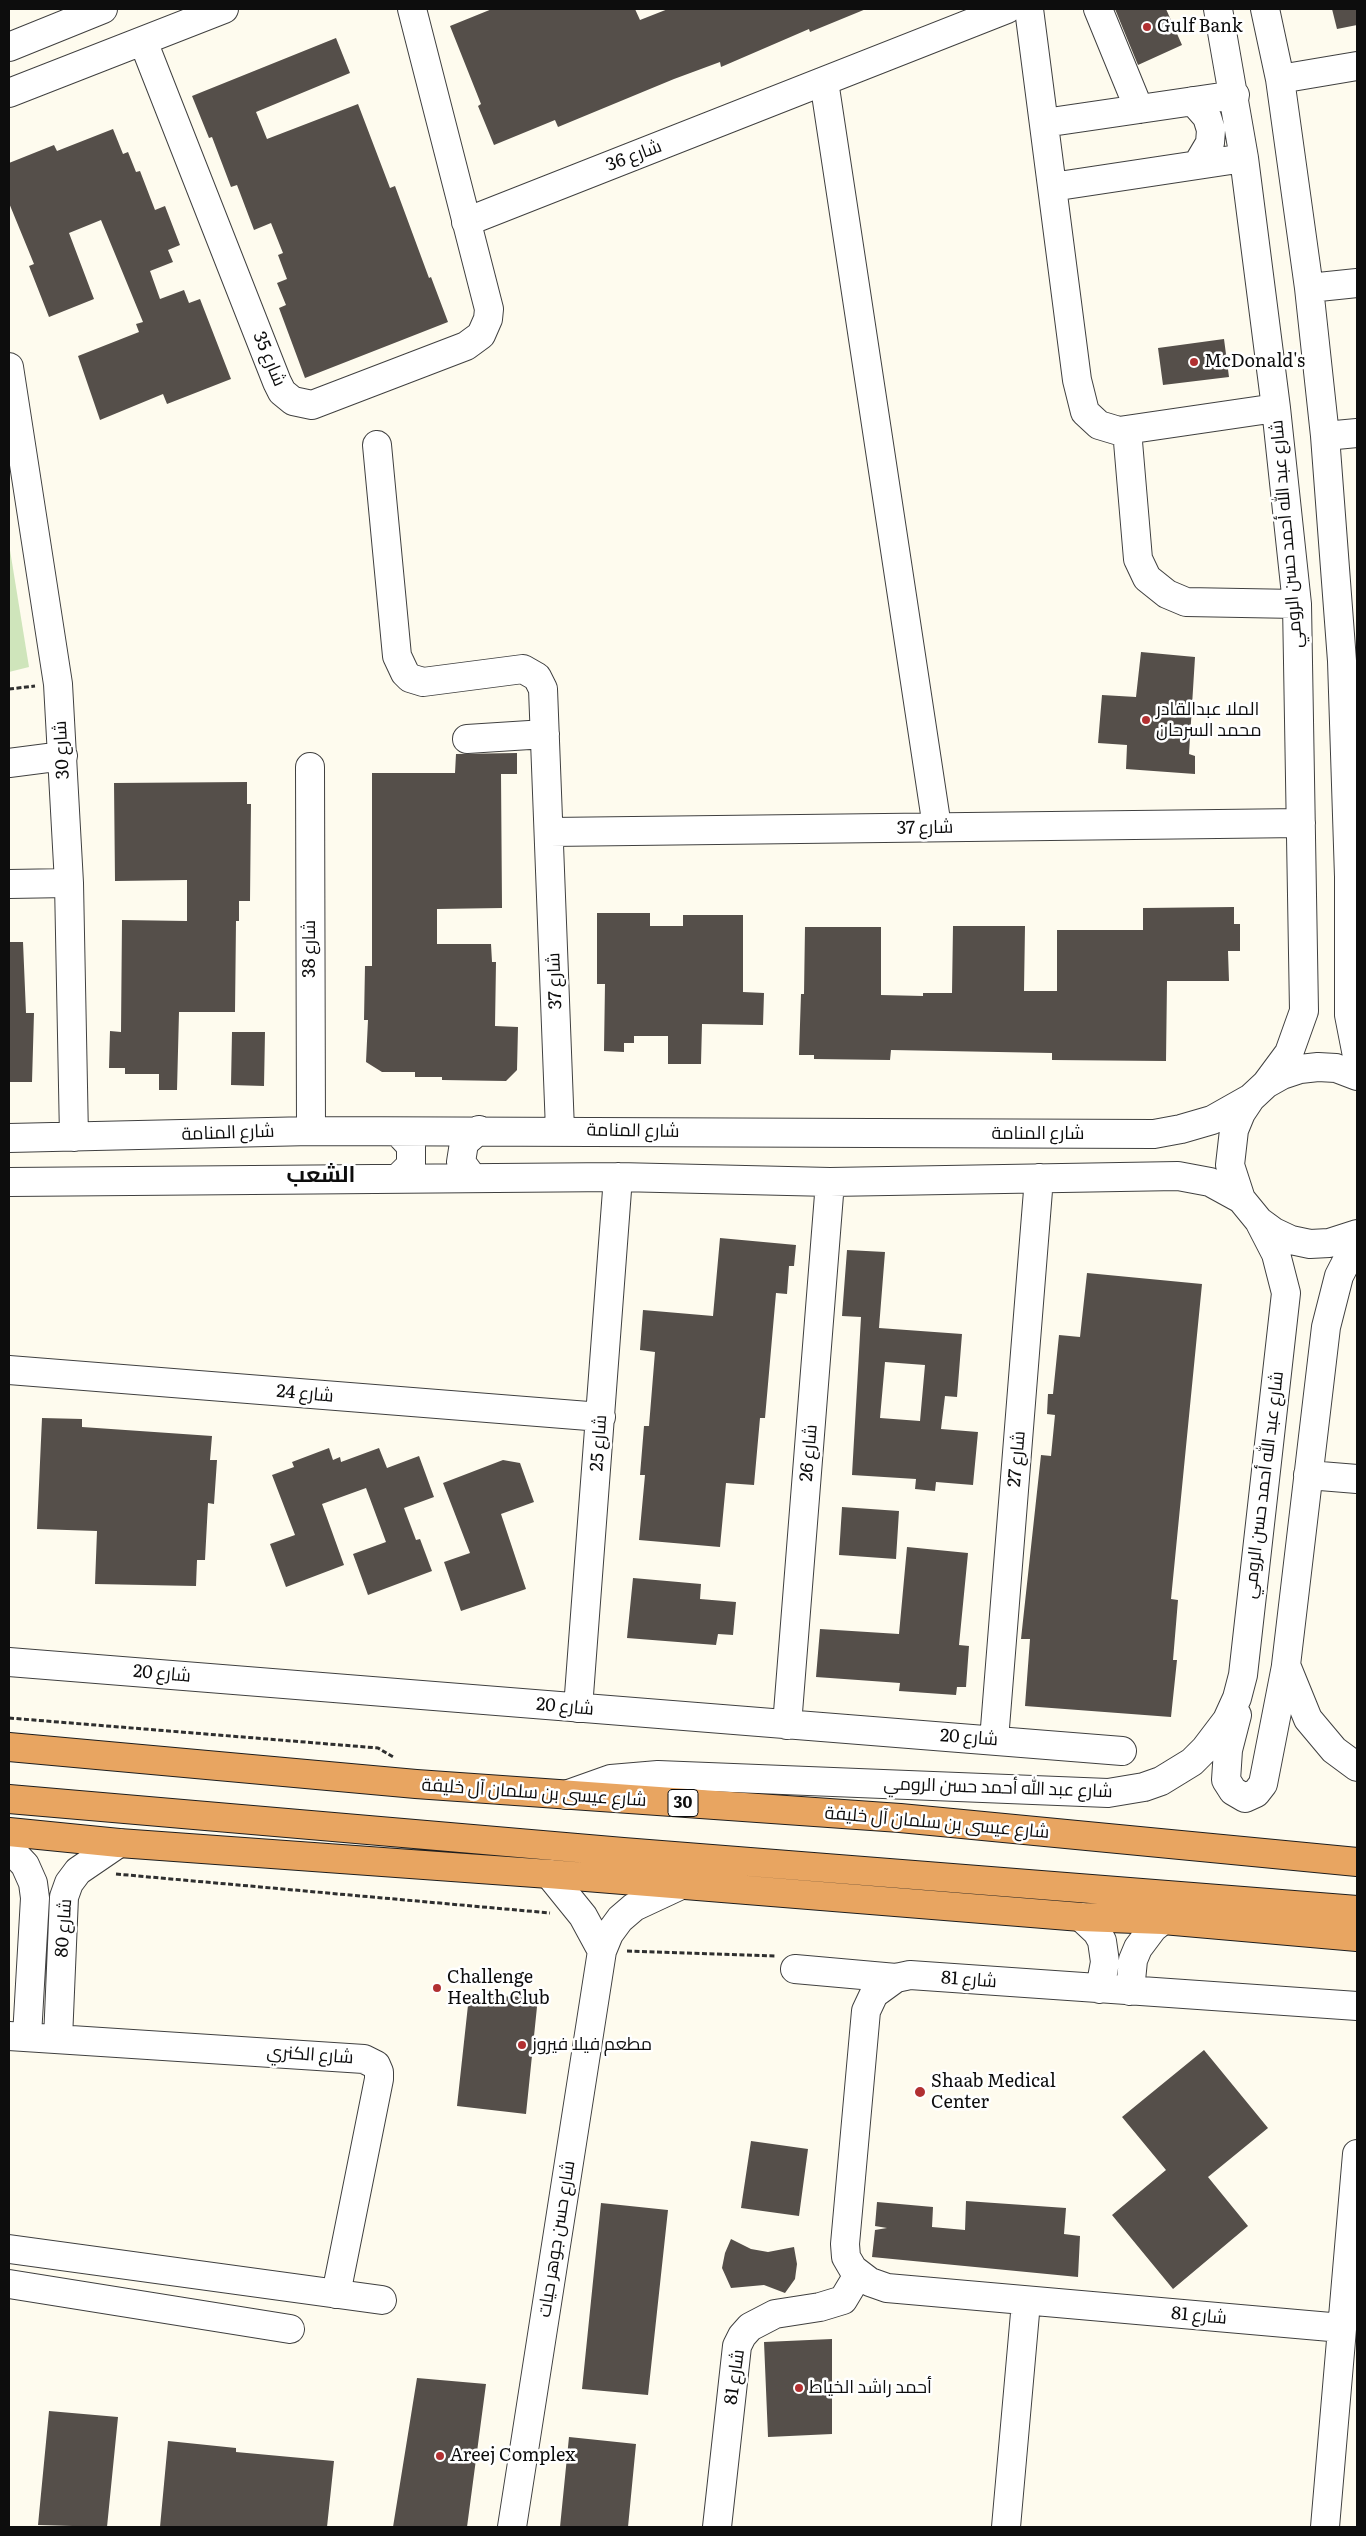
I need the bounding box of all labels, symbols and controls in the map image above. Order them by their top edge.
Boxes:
place label: Gulf Bank [1157,16,1243,38]
marker: Gulf Bank [1141,21,1153,33]
street label: شارع 36 [603,136,665,176]
street label: شارع 35 [248,328,290,390]
place label: McDonald's [1204,351,1305,373]
marker: McDonald's [1188,356,1200,368]
street label: شارع عبد الله أحمد حسن الرومي [1266,419,1308,649]
place label: الملا عبدالقادر محمد السرحان [1156,699,1261,742]
marker: الملا عبدالقادر محمد السرحان [1140,714,1152,726]
street label: شارع 30 [50,720,74,780]
street label: شارع 37 [896,817,954,839]
street label: شارع 38 [299,920,321,978]
street label: شارع 37 [543,952,567,1010]
street label: شارع المنامة [586,1119,680,1143]
street label: شارع المنامة [181,1121,275,1145]
street label: شارع المنامة [992,1123,1084,1145]
district label: الشعب [287,1163,355,1189]
street label: شارع عبد الله أحمد حسن الرومي [1239,1370,1289,1600]
street label: شارع 24 [275,1381,335,1407]
street label: شارع 25 [586,1414,612,1472]
street label: شارع 26 [796,1424,822,1482]
street label: شارع 27 [1004,1430,1030,1488]
street label: شارع 20 [132,1661,192,1687]
street label: شارع 20 [535,1694,595,1720]
street label: شارع 20 [939,1725,999,1751]
street label: شارع عبد الله أحمد حسن الرومي [883,1773,1113,1803]
street label: شارع عيسى بن سلمان آل خليفة [421,1774,647,1812]
road number: 30 [668,1790,698,1816]
street label: شارع عيسى بن سلمان آل خليفة [824,1802,1050,1844]
street label: شارع 80 [51,1898,77,1958]
place label: Challenge Health Club [447,1967,550,2010]
street label: شارع 81 [940,1967,998,1993]
marker: Challenge Health Club [431,1982,443,1994]
place label: مطعم فيلا فيروز [532,2034,652,2056]
marker: مطعم فيلا فيروز [516,2039,528,2051]
street label: شارع الكنري [266,2041,354,2069]
place label: Shaab Medical Center [931,2071,1056,2114]
marker: Shaab Medical Center [913,2085,927,2099]
street label: شارع حسن جوهر حيات [534,2159,580,2319]
street label: شارع 81 [1170,2303,1228,2329]
street label: شارع 81 [720,2348,750,2406]
place label: أحمد راشد الخياط [809,2377,932,2399]
marker: أحمد راشد الخياط [793,2382,805,2394]
place label: Areej Complex [450,2445,575,2467]
marker: Areej Complex [434,2450,446,2462]

